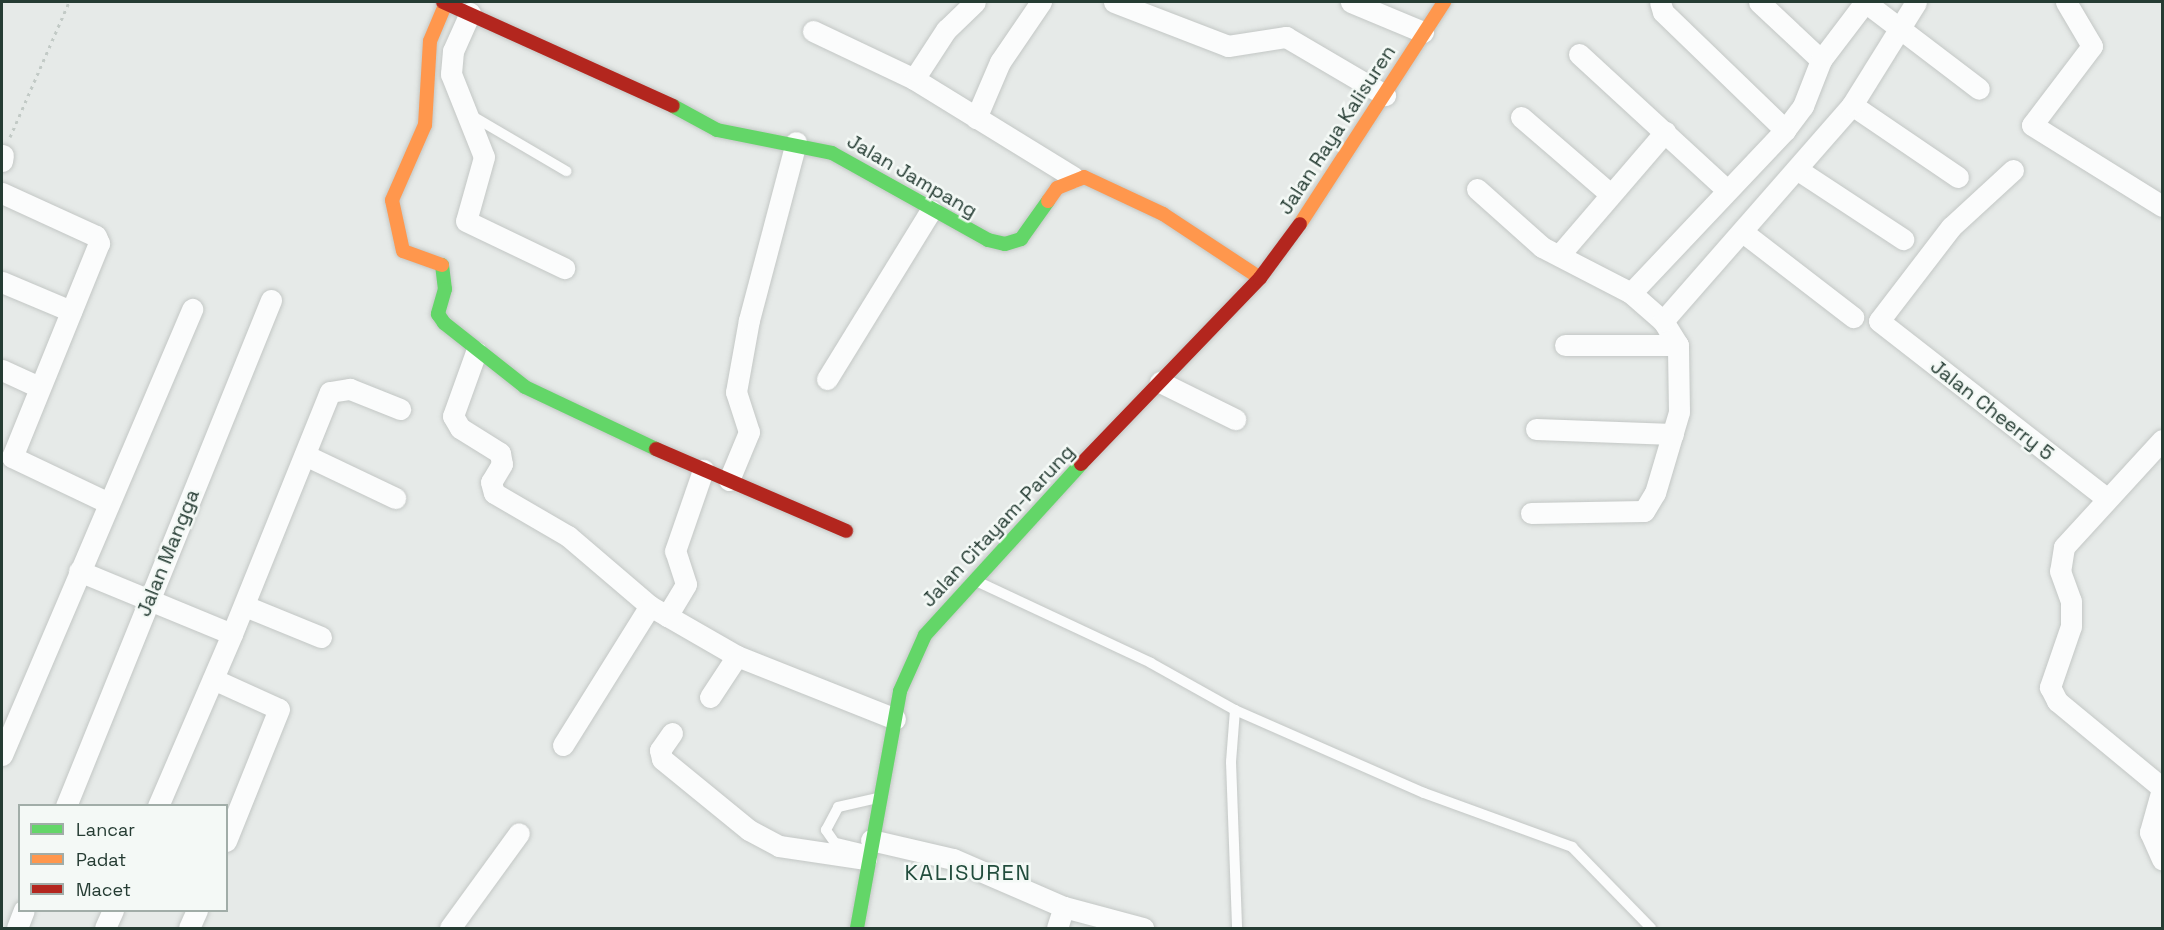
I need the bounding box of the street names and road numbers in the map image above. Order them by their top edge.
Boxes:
street label: Jalan Raya Kalisuren [1273,41,1401,219]
street label: Jalan Jampang [843,129,981,223]
street label: Jalan Cheerry 5 [1926,354,2058,466]
street label: Jalan Citayam-Parung [917,440,1079,612]
street label: Jalan Mangga [132,486,204,620]

